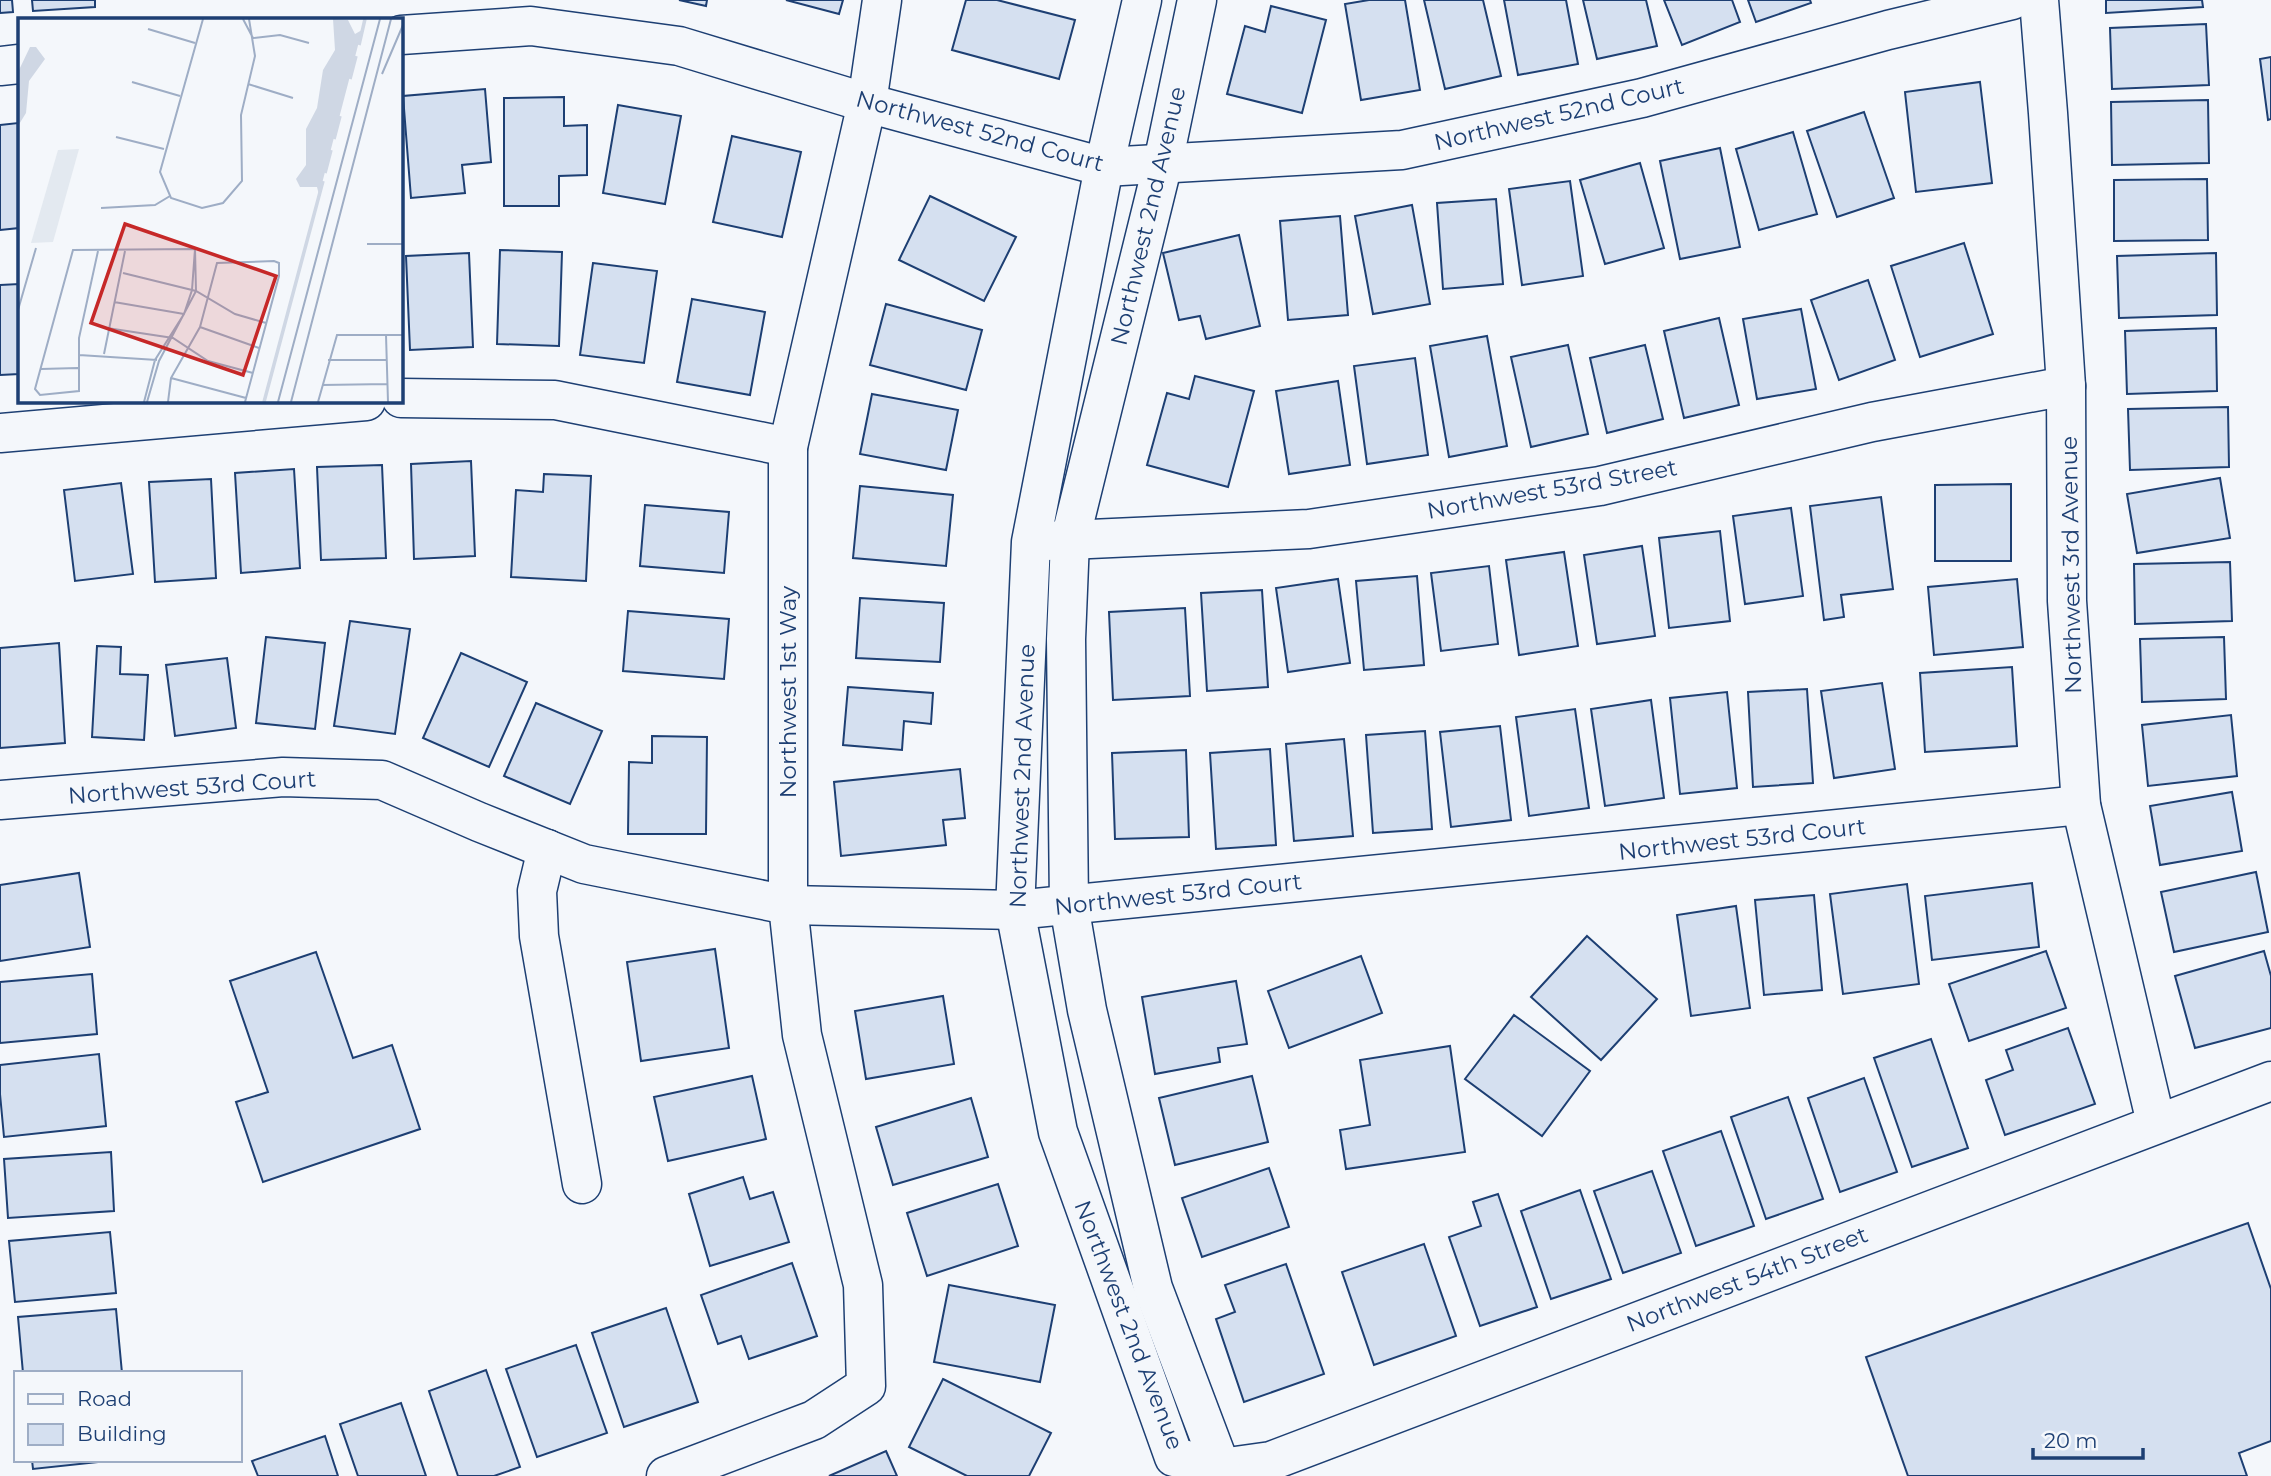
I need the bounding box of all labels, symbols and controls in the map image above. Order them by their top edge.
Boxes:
inset map [18,18,402,402]
street label: Northwest 52nd Court [1431,72,1687,156]
street label: Northwest 52nd Court [853,84,1107,178]
street label: Northwest 2nd Avenue [1105,84,1191,348]
street label: Northwest 3rd Avenue [2055,436,2087,694]
street label: Northwest 53rd Street [1425,453,1679,525]
street label: Northwest 1st Way [774,585,802,798]
street label: Northwest 2nd Avenue [1003,643,1041,909]
street label: Northwest 53rd Court [67,764,317,810]
street label: Northwest 53rd Court [1617,812,1867,866]
street label: Northwest 53rd Court [1053,867,1303,921]
street label: Northwest 2nd Avenue [1068,1196,1190,1454]
street label: Northwest 54th Street [1622,1220,1872,1338]
legend [14,1371,242,1462]
text: Road [77,1386,132,1411]
scale bar [2033,1416,2143,1460]
text: Building [77,1421,167,1446]
text: 20 m [2044,1428,2098,1453]

